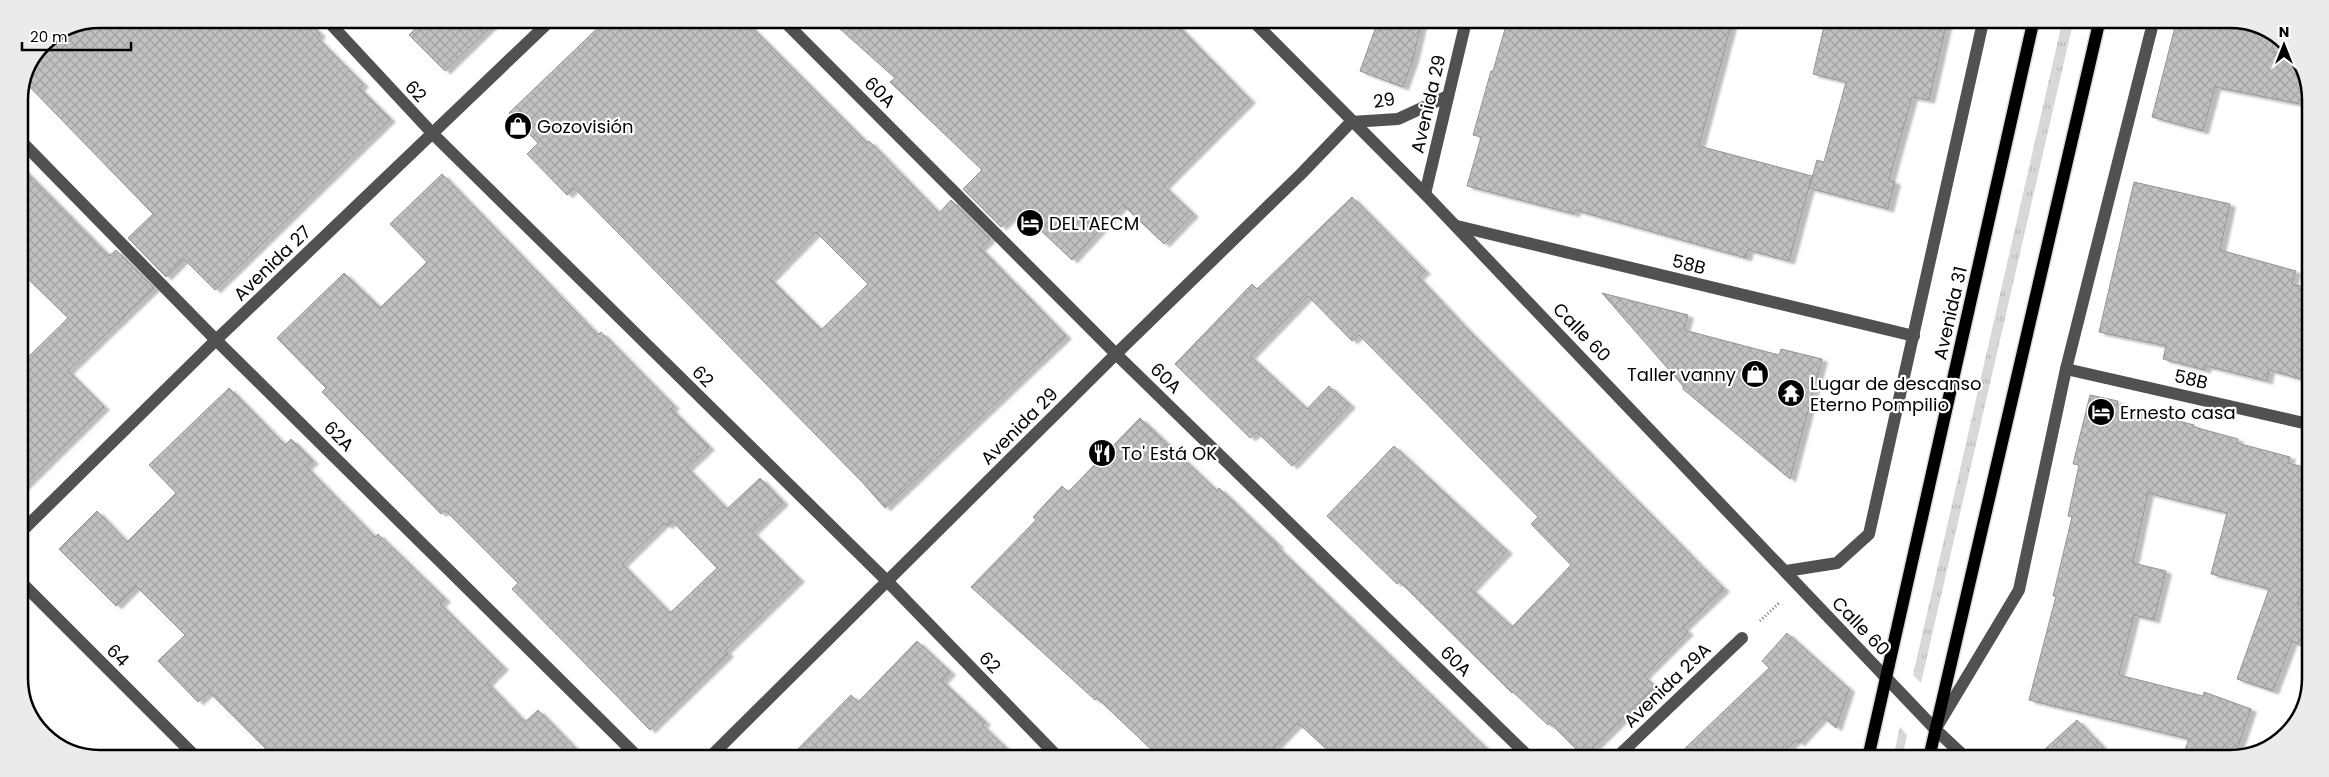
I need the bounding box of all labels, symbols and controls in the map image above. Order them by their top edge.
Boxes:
scale bar [22,20,131,52]
north arrow [2259,20,2309,70]
text: N [2279,22,2289,42]
text: 20 m [30,26,68,47]
street label: Avenida 29 [1405,52,1451,156]
street label: 60A [859,71,901,113]
street label: 62 [399,75,433,107]
street label: 29 [1372,86,1396,114]
shop icon: Gozovisión [503,111,533,141]
place label: Gozovisión [537,114,634,139]
hotel icon: DELTAECM [1015,208,1045,238]
place label: DELTAECM [1049,211,1139,236]
street label: Avenida 27 [228,220,316,306]
street label: 58B [1670,248,1708,280]
street label: Avenida 31 [1927,264,1973,362]
street label: Calle 60 [1547,297,1617,367]
street label: 60A [1145,357,1187,399]
street label: 62 [686,359,720,393]
shop icon: Taller vanny [1740,359,1770,389]
place label: Taller vanny [1627,362,1736,387]
street label: 58B [2172,363,2210,395]
place label: Lugar de descanso Eterno Pompilio [1810,371,1982,417]
temple icon: Lugar de descanso Eterno Pompilio [1776,378,1806,408]
street label: Avenida 29 [975,382,1063,470]
hotel icon: Ernesto casa [2086,397,2116,427]
place label: Ernesto casa [2120,400,2236,425]
street label: 62A [318,415,360,457]
restaurant icon: To' Está OK [1087,438,1117,468]
place label: To' Está OK [1121,441,1217,466]
street label: Calle 60 [1826,591,1896,661]
street label: Avenida 29A [1618,637,1716,733]
street label: 64 [101,638,135,672]
street label: 60A [1435,640,1477,682]
street label: 62 [973,645,1007,679]

